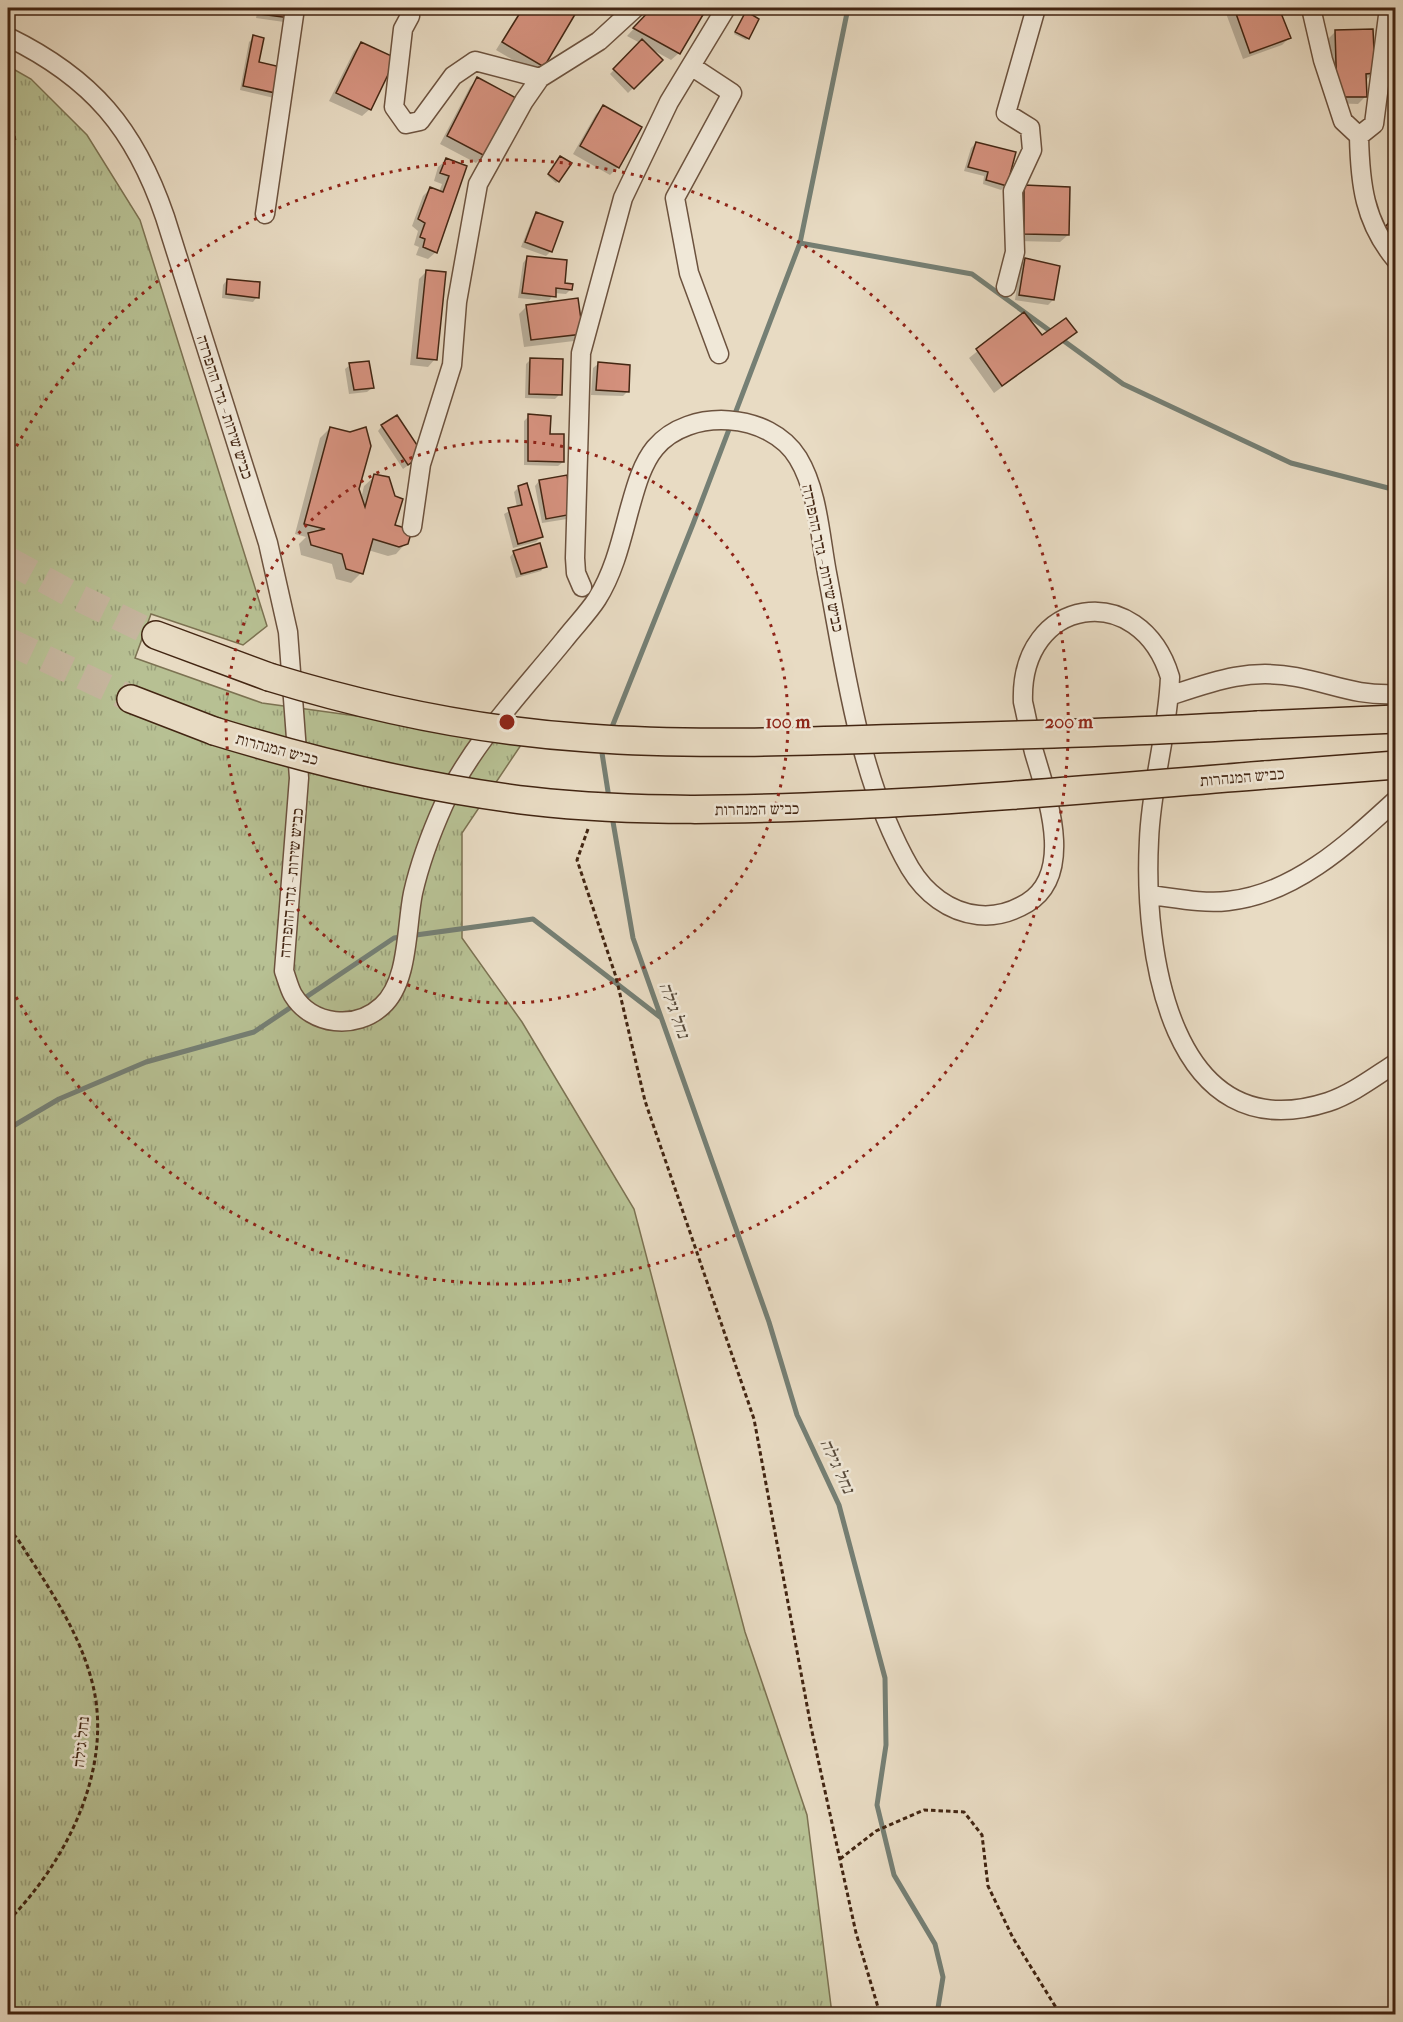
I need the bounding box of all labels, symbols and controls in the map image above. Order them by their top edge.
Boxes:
street label: כביש שירות - גדר ההפרדה [193,332,257,482]
street label: כביש שירות - גדר ההפרדה [798,482,848,634]
centre of rings [497,712,517,732]
text: 100 m [765,712,812,733]
text: 200 m [1045,712,1094,733]
street label: כביש המנהרות [234,729,320,769]
street label: כביש המנהרות [1199,764,1285,790]
street label: כביש המנהרות [714,799,800,819]
street label: כביש שירות - גדר ההפרדה [275,807,307,959]
water label: נחל גילה [654,979,694,1043]
water label: נחל גילה [815,1435,860,1498]
street label: נחל גילה [69,1715,93,1769]

